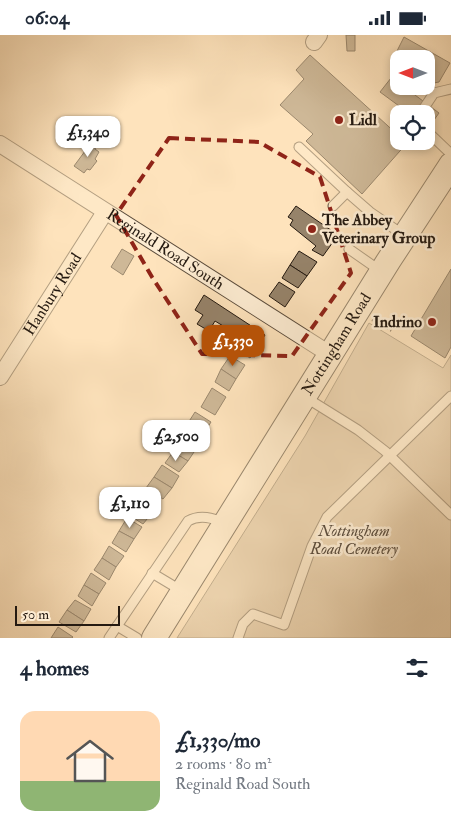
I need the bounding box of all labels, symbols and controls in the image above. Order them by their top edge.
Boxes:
text: 06:04 [25,6,69,30]
north arrow [390,50,435,95]
map controls [390,50,435,150]
button: locate [390,105,435,150]
place label: Lidl [349,110,378,130]
marker: Lidl [333,114,345,126]
pin: £1,340 [47,115,129,158]
text: £1,340 [66,122,110,142]
street label: Reginald Road South [103,204,228,295]
place label: The Abbey Veterinary Group [321,210,435,249]
marker: The Abbey Veterinary Group [306,223,318,235]
street label: Hanbury Road [19,249,86,339]
street label: Nottingham Road [297,289,376,399]
place label: Indrino [373,312,422,332]
marker: Indrino [426,316,438,328]
pin: £1,330 [192,325,274,367]
text: £1,330 [213,331,253,351]
pin: £2,500 [135,419,217,462]
text: £2,500 [153,426,199,446]
pin: £1,110 [89,487,171,529]
text: £1,110 [110,493,150,513]
park label: Nottingham Road Cemetery [309,521,398,559]
scale bar [15,603,120,626]
text: 50 m [22,606,49,623]
icon: filters [403,654,431,682]
text: 4 homes [20,655,89,682]
text: £1,330/mo [175,727,260,754]
icon: home [60,731,120,791]
text: 2 rooms · 80 m² [175,754,272,774]
text: Reginald Road South [175,774,310,794]

